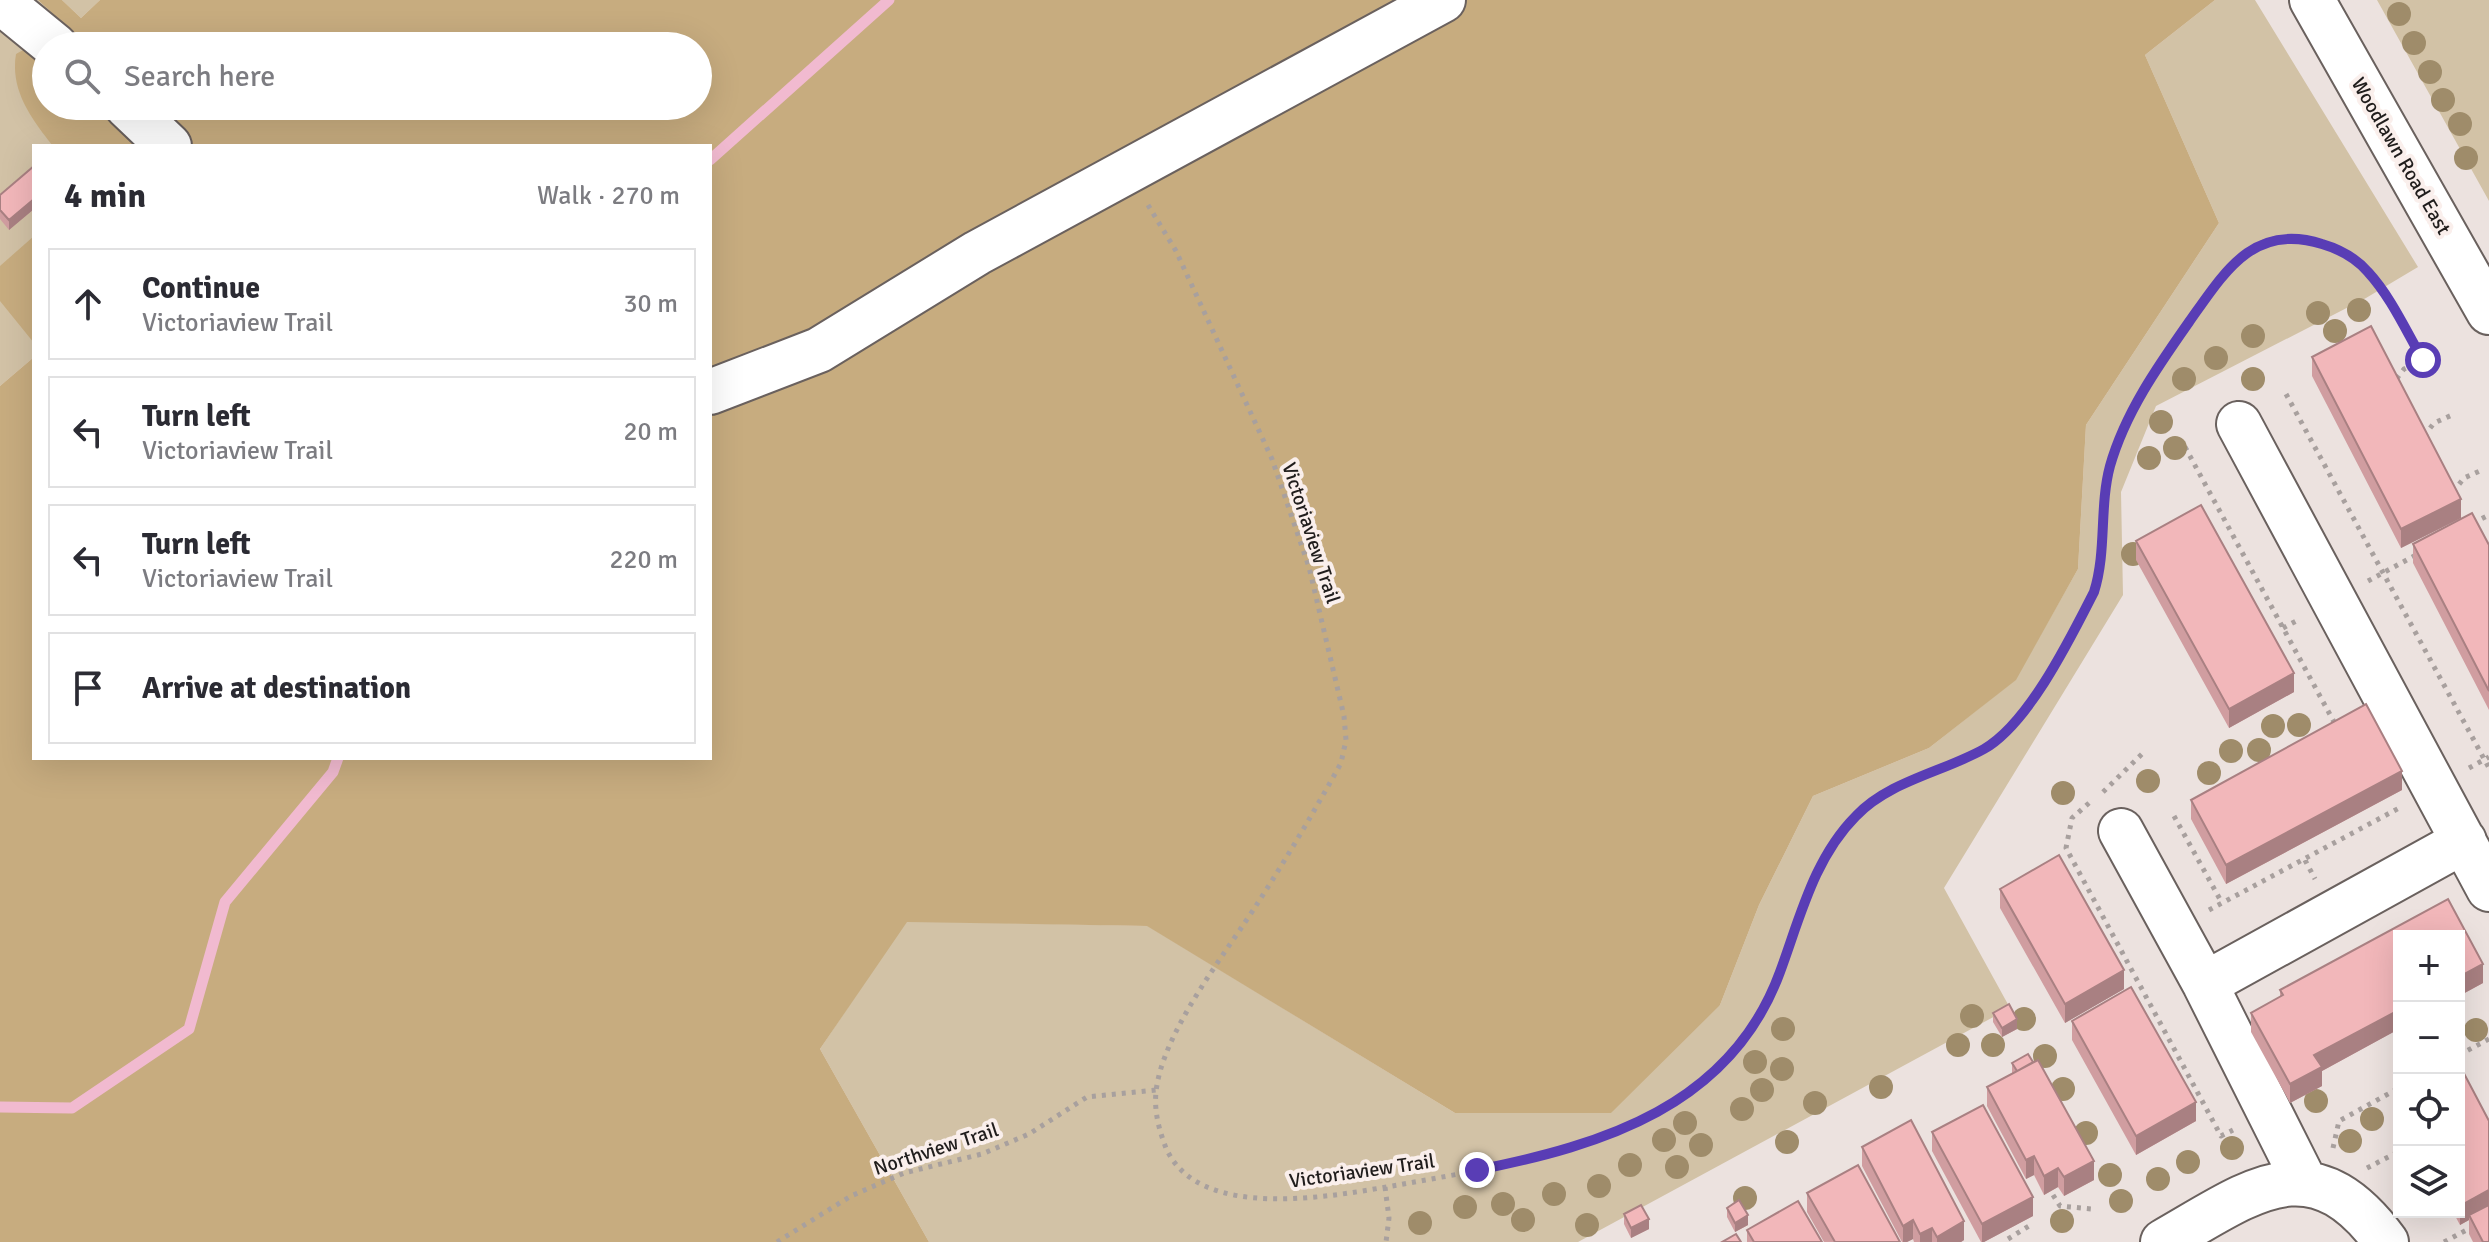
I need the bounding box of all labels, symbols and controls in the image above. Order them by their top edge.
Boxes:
search box [32,32,712,120]
icon: search [60,54,104,98]
text: Search here [124,58,275,95]
street label: Woodlawn Road East [2346,73,2456,239]
text: 4 min [64,175,146,217]
text: Walk · 270 m [537,180,680,212]
text: Continue [142,270,260,307]
icon: ahead [66,282,110,326]
text: 30 m [623,288,678,320]
text: Victoriaview Trail [142,307,333,339]
route start [2405,342,2441,378]
text: Turn left [142,398,251,435]
icon: left [66,410,110,454]
text: 20 m [623,416,678,448]
text: Victoriaview Trail [142,435,333,467]
street label: Victoriaview Trail [1276,459,1346,607]
text: Turn left [142,526,251,563]
icon: left [66,538,110,582]
text: 220 m [609,544,678,576]
text: Victoriaview Trail [142,563,333,595]
icon: arrive [66,666,110,710]
text: Arrive at destination [142,670,411,707]
map controls [2393,930,2465,1218]
button: + [2393,930,2465,1002]
button: − [2393,1002,2465,1074]
button: locate [2393,1074,2465,1146]
street label: Northview Trail [870,1117,1002,1181]
button: layers [2393,1146,2465,1218]
street label: Victoriaview Trail [1287,1148,1437,1194]
route end [1459,1152,1495,1188]

